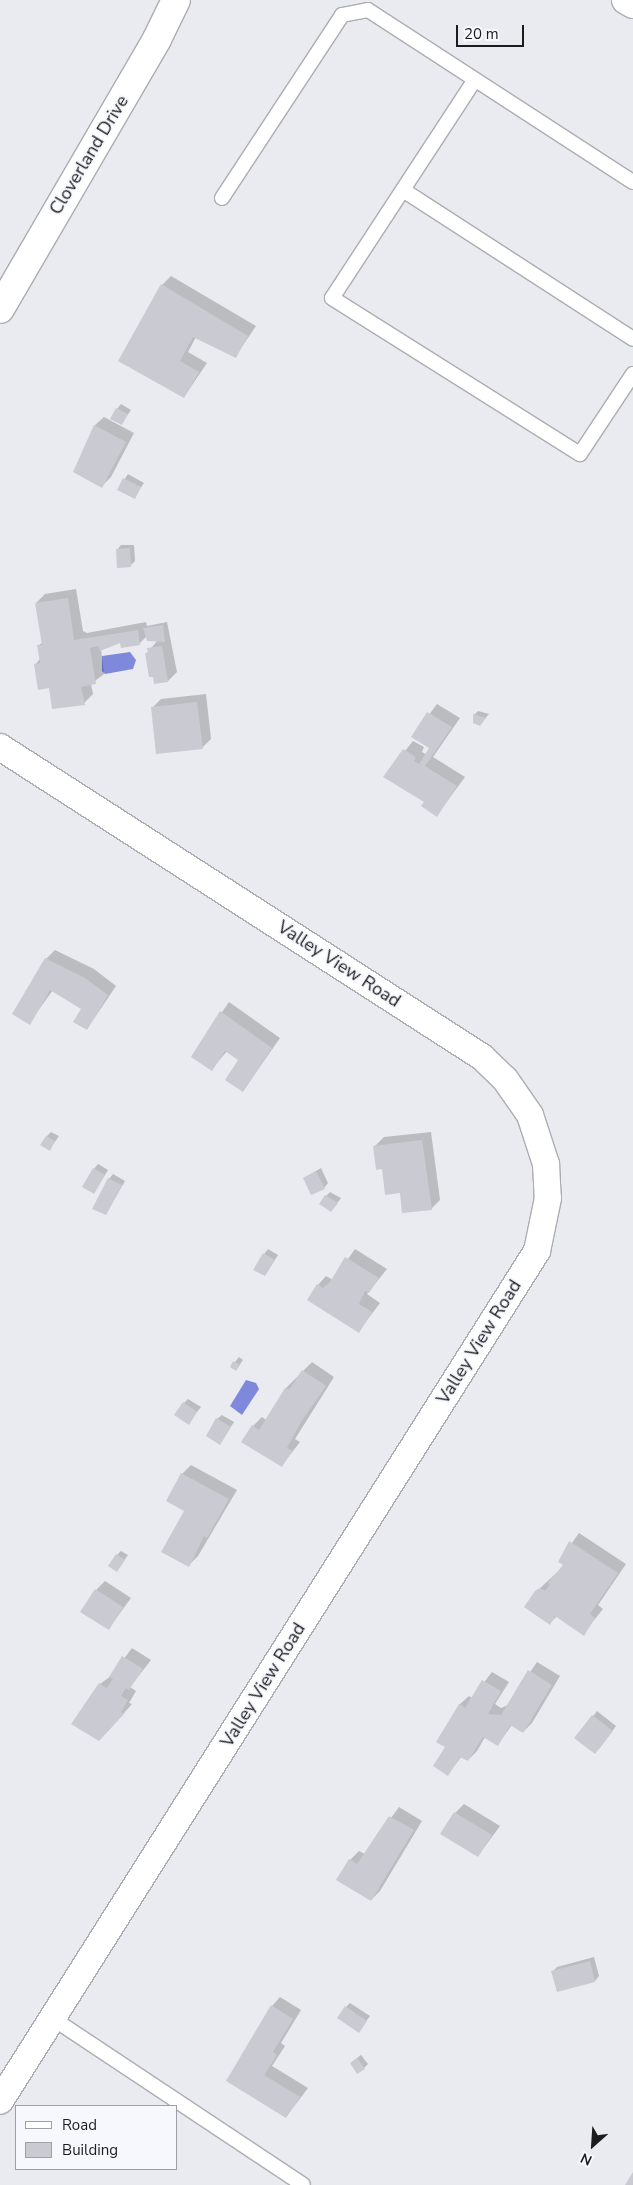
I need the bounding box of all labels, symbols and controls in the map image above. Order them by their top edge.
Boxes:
scale bar [458,15,526,47]
text: 20 m [464,24,499,44]
street label: Cloverland Drive [45,91,133,219]
street label: Valley View Road [273,916,405,1012]
street label: Valley View Road [432,1276,526,1408]
street label: Valley View Road [216,1619,310,1751]
legend [15,2105,178,2170]
text: Road [62,2115,97,2135]
north arrow [568,2120,618,2170]
text: Building [62,2140,118,2160]
text: N [577,2148,595,2170]

